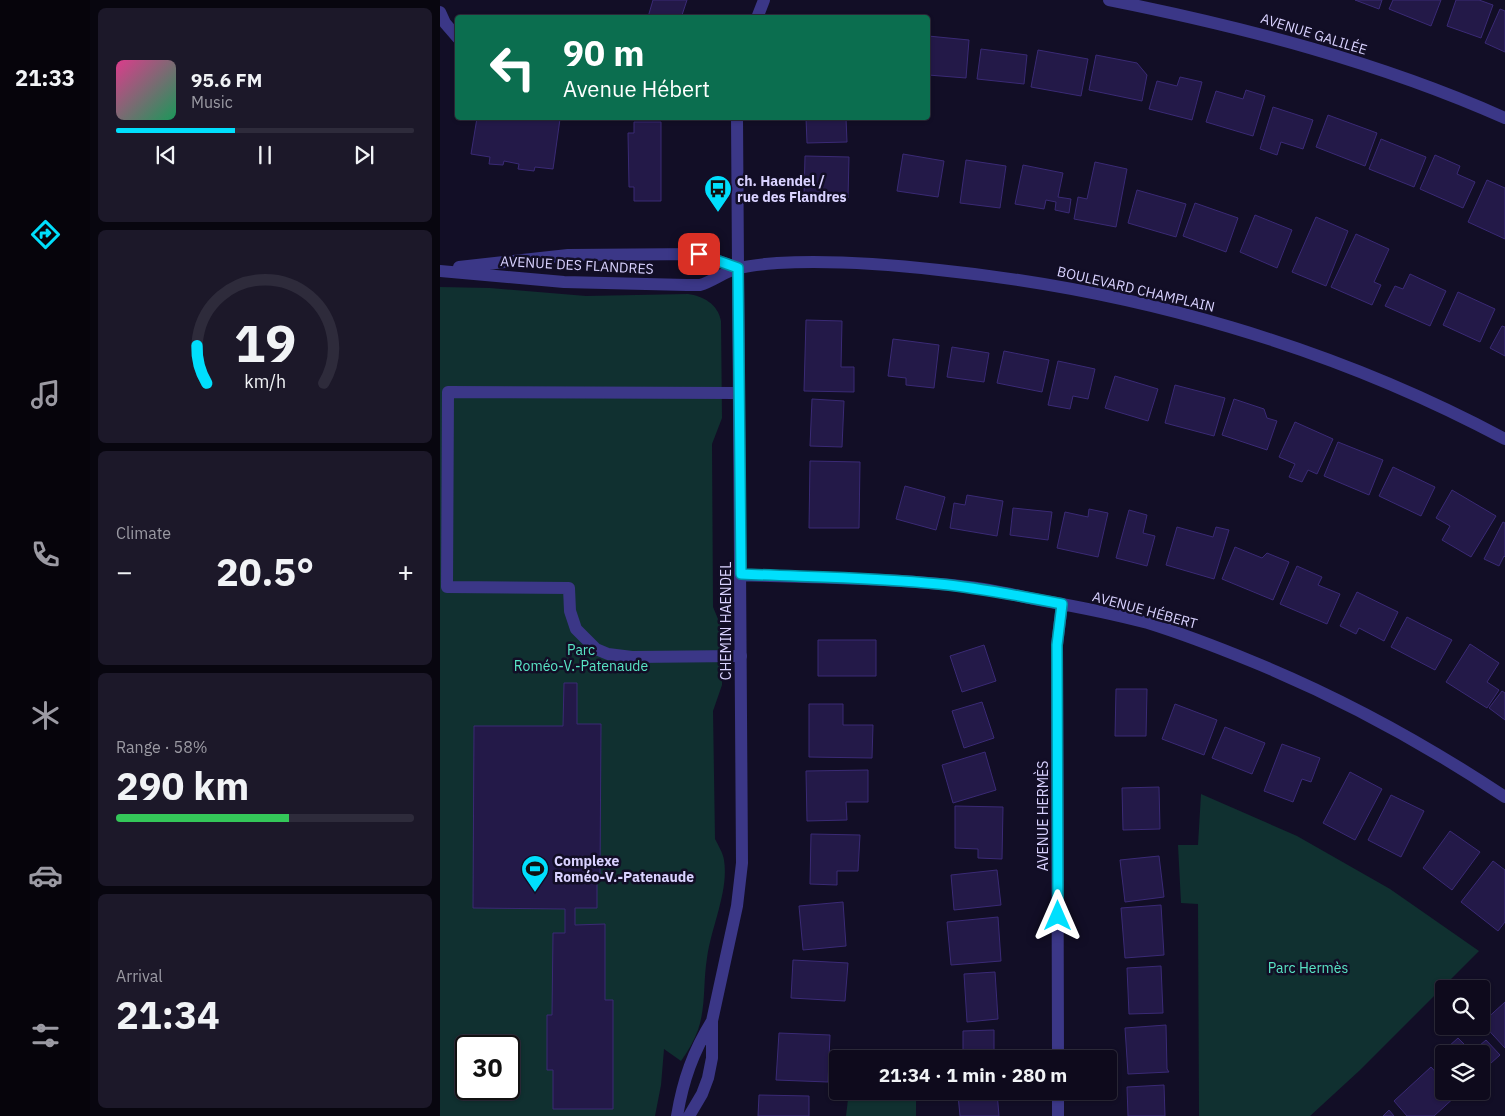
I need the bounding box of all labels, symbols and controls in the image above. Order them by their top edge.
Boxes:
street label: AVENUE GALILÉE [1258,8,1370,59]
text: 90 m [563,30,645,76]
icon: left [480,35,545,100]
text: 21:33 [15,63,75,92]
text: 95.6 FM [191,68,262,92]
text: Avenue Hébert [563,74,710,103]
text: Music [191,92,233,112]
icon: previous [152,141,180,169]
icon: pause [251,141,279,169]
icon: next [350,141,378,169]
place label: ch. Haendel / rue des Flandres [737,172,847,206]
bus stop icon: ch. Haendel / rue des Flandres [703,174,733,213]
icon: directions [28,217,63,252]
pin [678,233,720,275]
icon: arrive [685,240,713,268]
street label: AVENUE DES FLANDRES [500,252,654,278]
street label: BOULEVARD CHAMPLAIN [1055,262,1217,316]
text: 19 [234,309,296,376]
text: km/h [244,370,286,393]
icon: music [28,377,63,412]
text: Climate [116,523,171,543]
icon: phone [28,537,63,572]
text: 20.5° [216,547,314,596]
text: − [116,553,133,590]
text: + [397,553,414,590]
street label: CHEMIN HAENDEL [717,562,735,680]
street label: AVENUE HÉBERT [1091,586,1200,633]
park label: Parc Roméo-V.-Patenaude [514,641,648,675]
icon: climate [28,698,63,733]
text: Range · 58% [116,737,208,757]
text: 290 km [116,761,249,810]
street label: AVENUE HERMÈS [1033,761,1052,871]
place label: Complexe Roméo-V.-Patenaude [554,852,694,886]
sports icon: Complexe Roméo-V.-Patenaude [520,854,550,893]
icon: car [28,858,63,893]
position arrow [1031,889,1083,941]
park label: Parc Hermès [1268,959,1349,977]
text: Arrival [116,966,163,986]
map controls [1435,980,1490,1100]
button: search [1435,980,1490,1035]
text: 21:34 [116,990,220,1039]
icon: filters [28,1018,63,1053]
speed limit sign: 30 [455,1035,520,1100]
button: layers [1435,1045,1490,1100]
text: 21:34 · 1 min · 280 m [879,1063,1067,1087]

